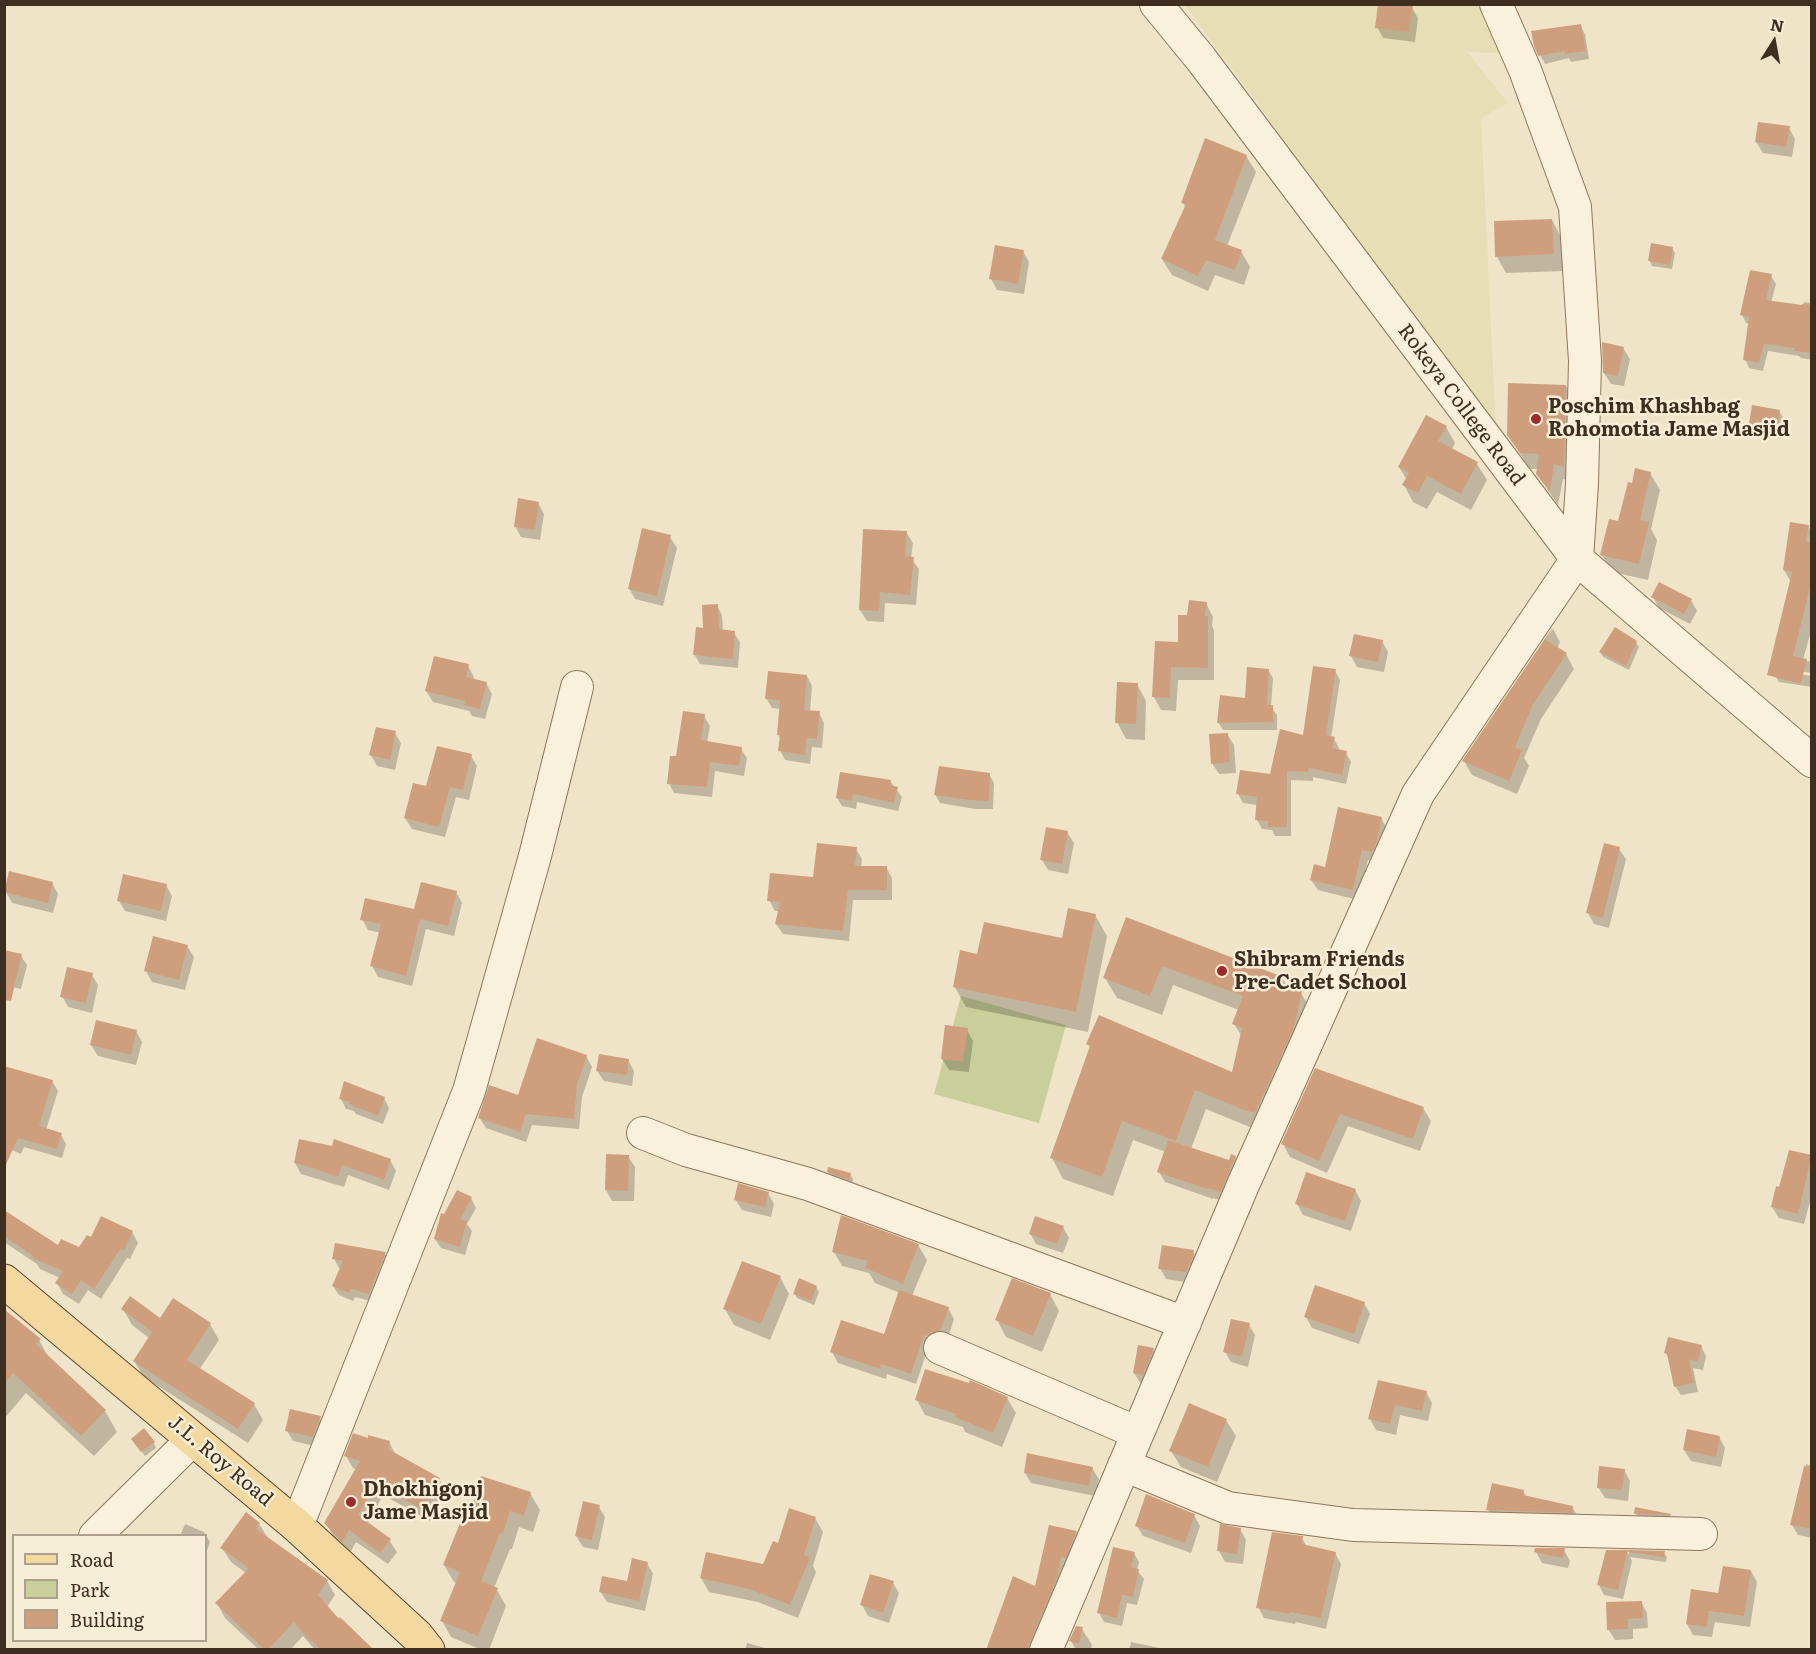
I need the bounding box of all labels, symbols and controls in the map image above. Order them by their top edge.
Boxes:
text: N [1769,11,1786,37]
north arrow [1744,12,1804,72]
street label: Rokeya College Road [1392,320,1530,490]
place label: Poschim Khashbag Rohomotia Jame Masjid [1548,395,1790,442]
marker: Poschim Khashbag Rohomotia Jame Masjid [1529,412,1543,426]
place label: Shibram Friends Pre-Cadet School [1234,948,1407,995]
marker: Shibram Friends Pre-Cadet School [1215,964,1229,978]
street label: J.L. Roy Road [163,1410,277,1512]
place label: Dhokhigonj Jame Masjid [363,1478,488,1525]
marker: Dhokhigonj Jame Masjid [344,1495,358,1509]
legend [12,1534,207,1642]
text: Road [70,1546,114,1573]
text: Park [70,1576,109,1603]
text: Building [70,1606,144,1633]

